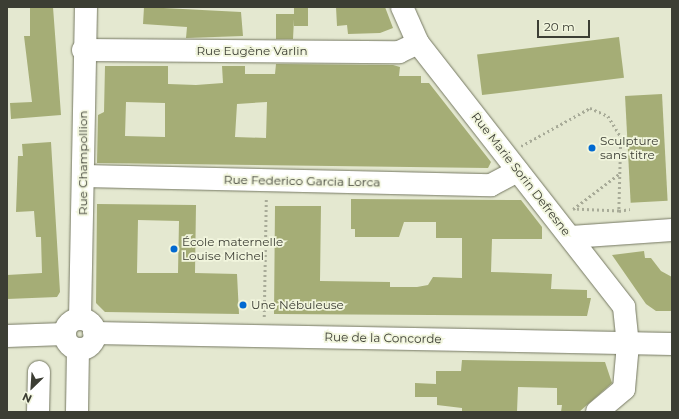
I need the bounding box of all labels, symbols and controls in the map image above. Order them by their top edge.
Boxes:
scale bar [539,12,592,38]
text: 20 m [544,19,575,34]
street label: Rue Eugène Varlin [196,44,308,58]
street label: Rue Marie Sorin Defresne [468,109,574,239]
street label: Rue Champollion [76,111,90,215]
place label: Sculpture sans titre [600,134,658,162]
marker: Sculpture sans titre [587,143,597,153]
street label: Rue Federico Garcia Lorca [224,172,380,190]
place label: École maternelle Louise Michel [182,235,283,263]
marker: École maternelle Louise Michel [169,244,179,254]
place label: Une Nébuleuse [251,298,344,312]
marker: Une Nébuleuse [238,300,248,310]
street label: Rue de la Concorde [324,330,442,346]
north arrow [12,367,52,407]
text: N [20,390,34,406]

